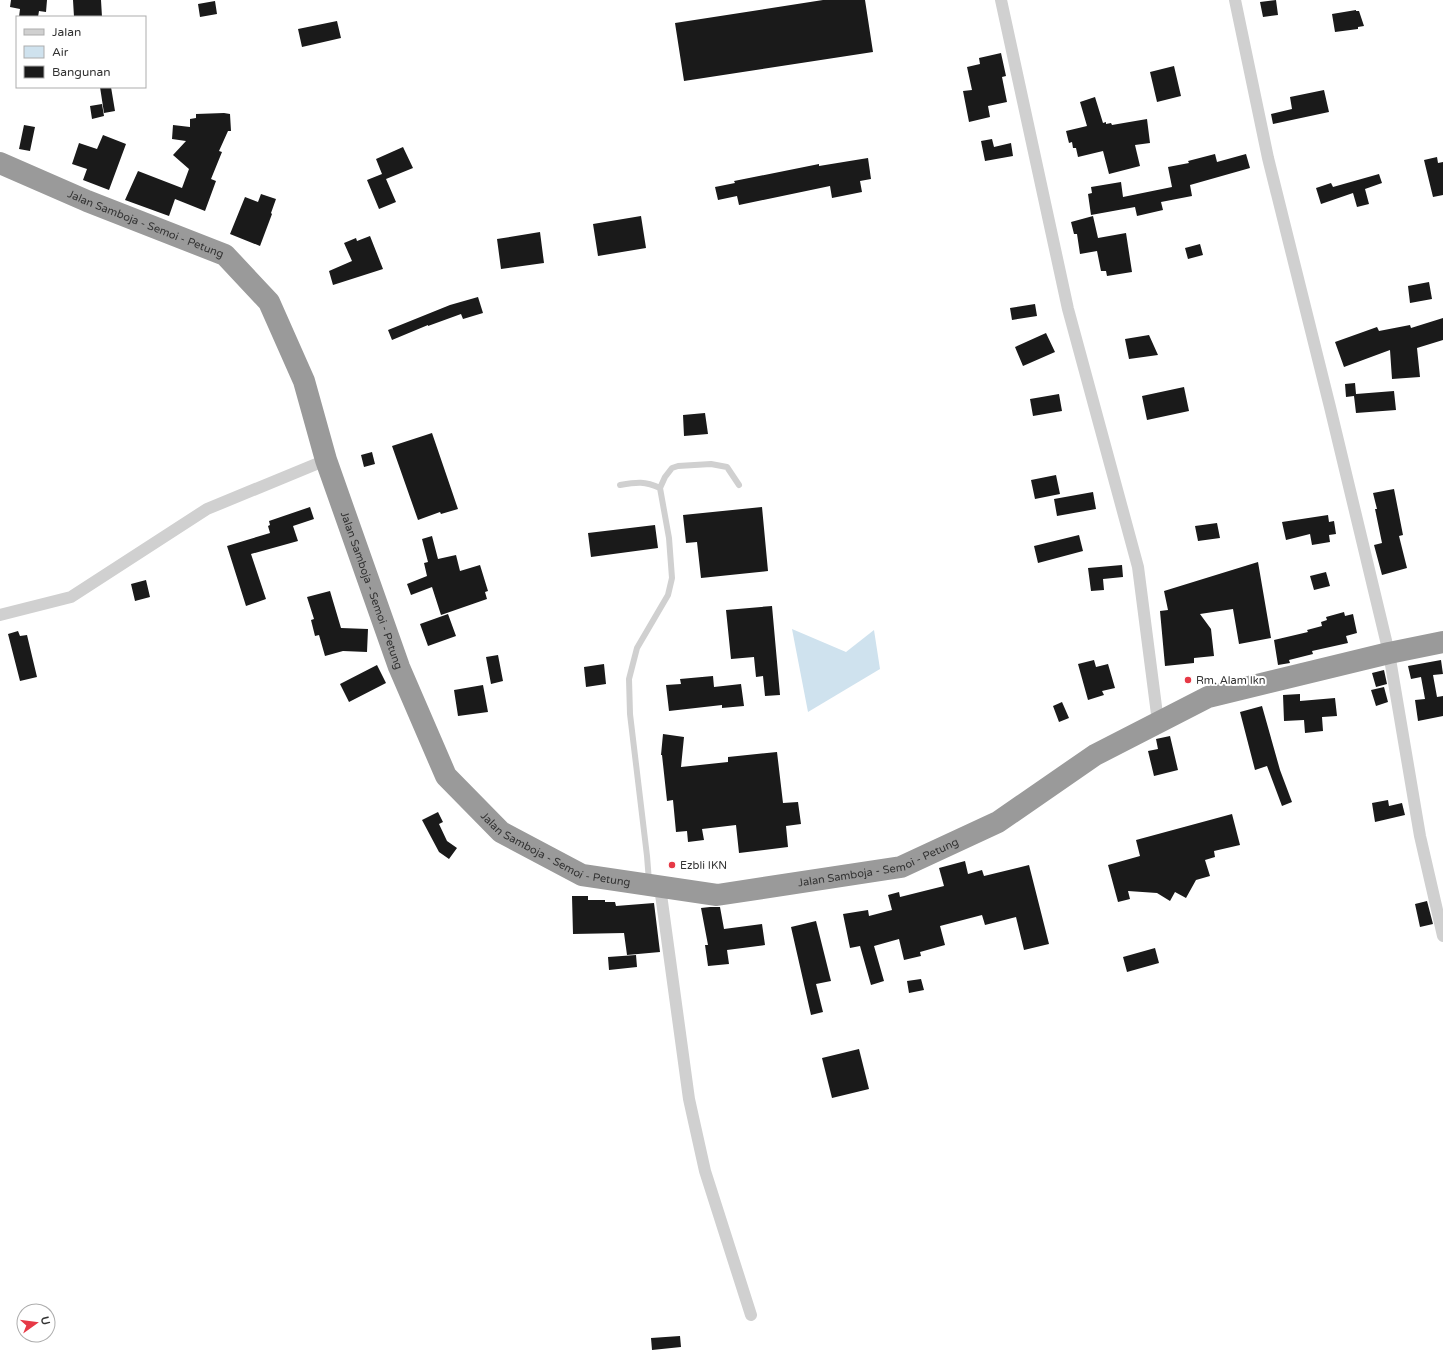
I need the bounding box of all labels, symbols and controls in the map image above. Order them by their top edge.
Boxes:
legend [16,16,146,88]
text: Jalan [52,25,81,39]
text: Air [52,45,69,59]
text: Bangunan [52,65,111,79]
street label: Jalan Samboja - Semoi - Petung [66,187,226,260]
street label: Jalan Samboja - Semoi - Petung [338,509,406,671]
place label: Rm. Alam Ikn [1196,674,1265,687]
marker: Rm. Alam Ikn [1183,675,1193,685]
street label: Jalan Samboja - Semoi - Petung [478,809,631,889]
street label: Jalan Samboja - Semoi - Petung [797,835,960,889]
place label: Ezbli IKN [680,859,727,872]
marker: Ezbli IKN [667,860,677,870]
north arrow [16,1303,56,1343]
text: U [38,1315,53,1326]

